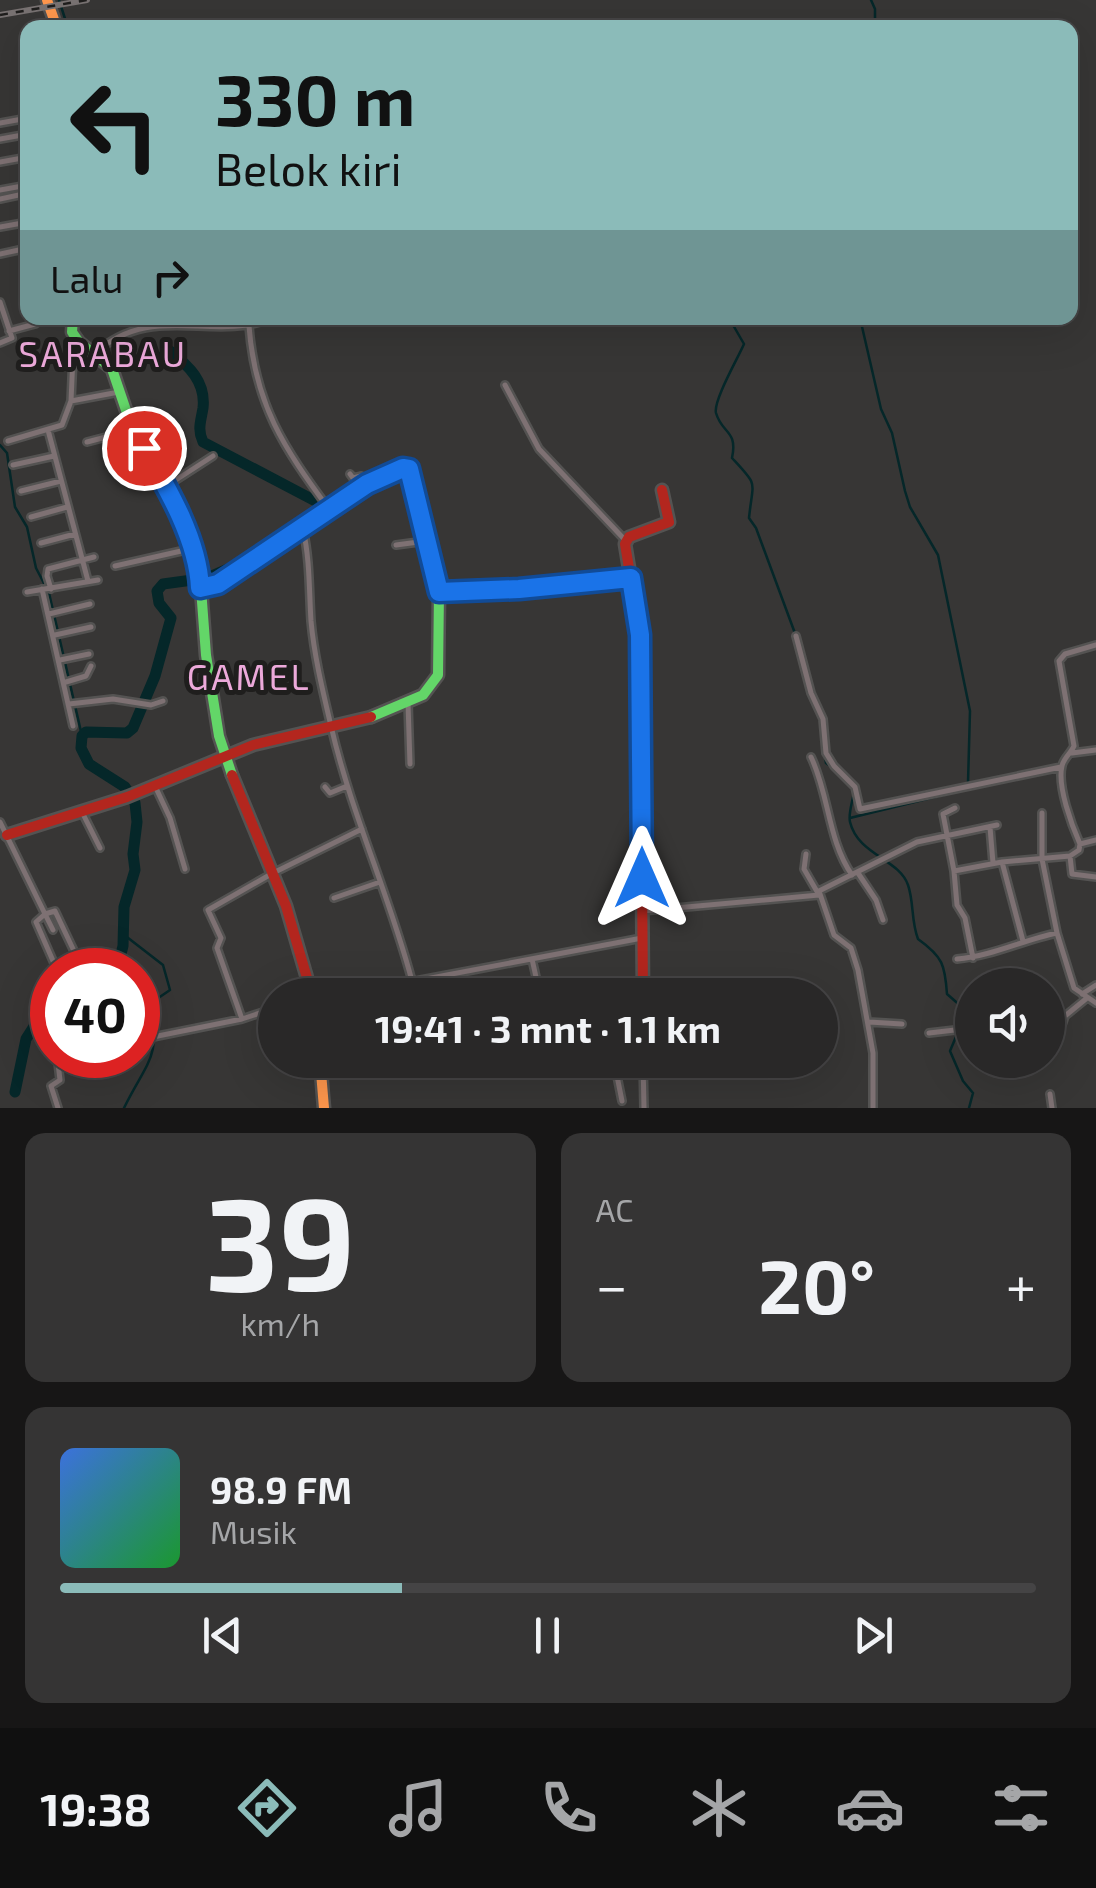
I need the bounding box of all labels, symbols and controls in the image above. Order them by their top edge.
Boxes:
text: 330 m [215,56,415,140]
icon: left [50,60,180,190]
text: Belok kiri [215,141,402,195]
icon: right [143,250,198,305]
text: Lalu [50,255,123,301]
district label: SARABAU [19,332,187,374]
pin [102,406,187,491]
icon: arrive [117,421,172,476]
district label: GAMEL [187,655,311,697]
position arrow [590,826,694,930]
speed limit sign: 40 [30,948,160,1078]
map controls [955,968,1065,1078]
button: sound [955,968,1065,1078]
text: 19:41 · 3 mnt · 1.1 km [375,1005,721,1051]
text: 39 [205,1161,355,1317]
text: AC [596,1190,634,1228]
text: 20° [758,1239,875,1329]
text: − [596,1251,628,1317]
text: + [1006,1251,1036,1317]
text: km/h [241,1304,320,1342]
text: 98.9 FM [210,1466,352,1512]
text: Musik [210,1512,297,1550]
icon: previous [195,1608,250,1663]
icon: pause [520,1608,575,1663]
icon: next [846,1608,901,1663]
icon: directions [232,1773,302,1843]
icon: music [383,1773,453,1843]
icon: phone [534,1773,604,1843]
icon: climate [684,1773,754,1843]
icon: car [835,1773,905,1843]
icon: filters [986,1773,1056,1843]
text: 19:38 [40,1781,151,1835]

